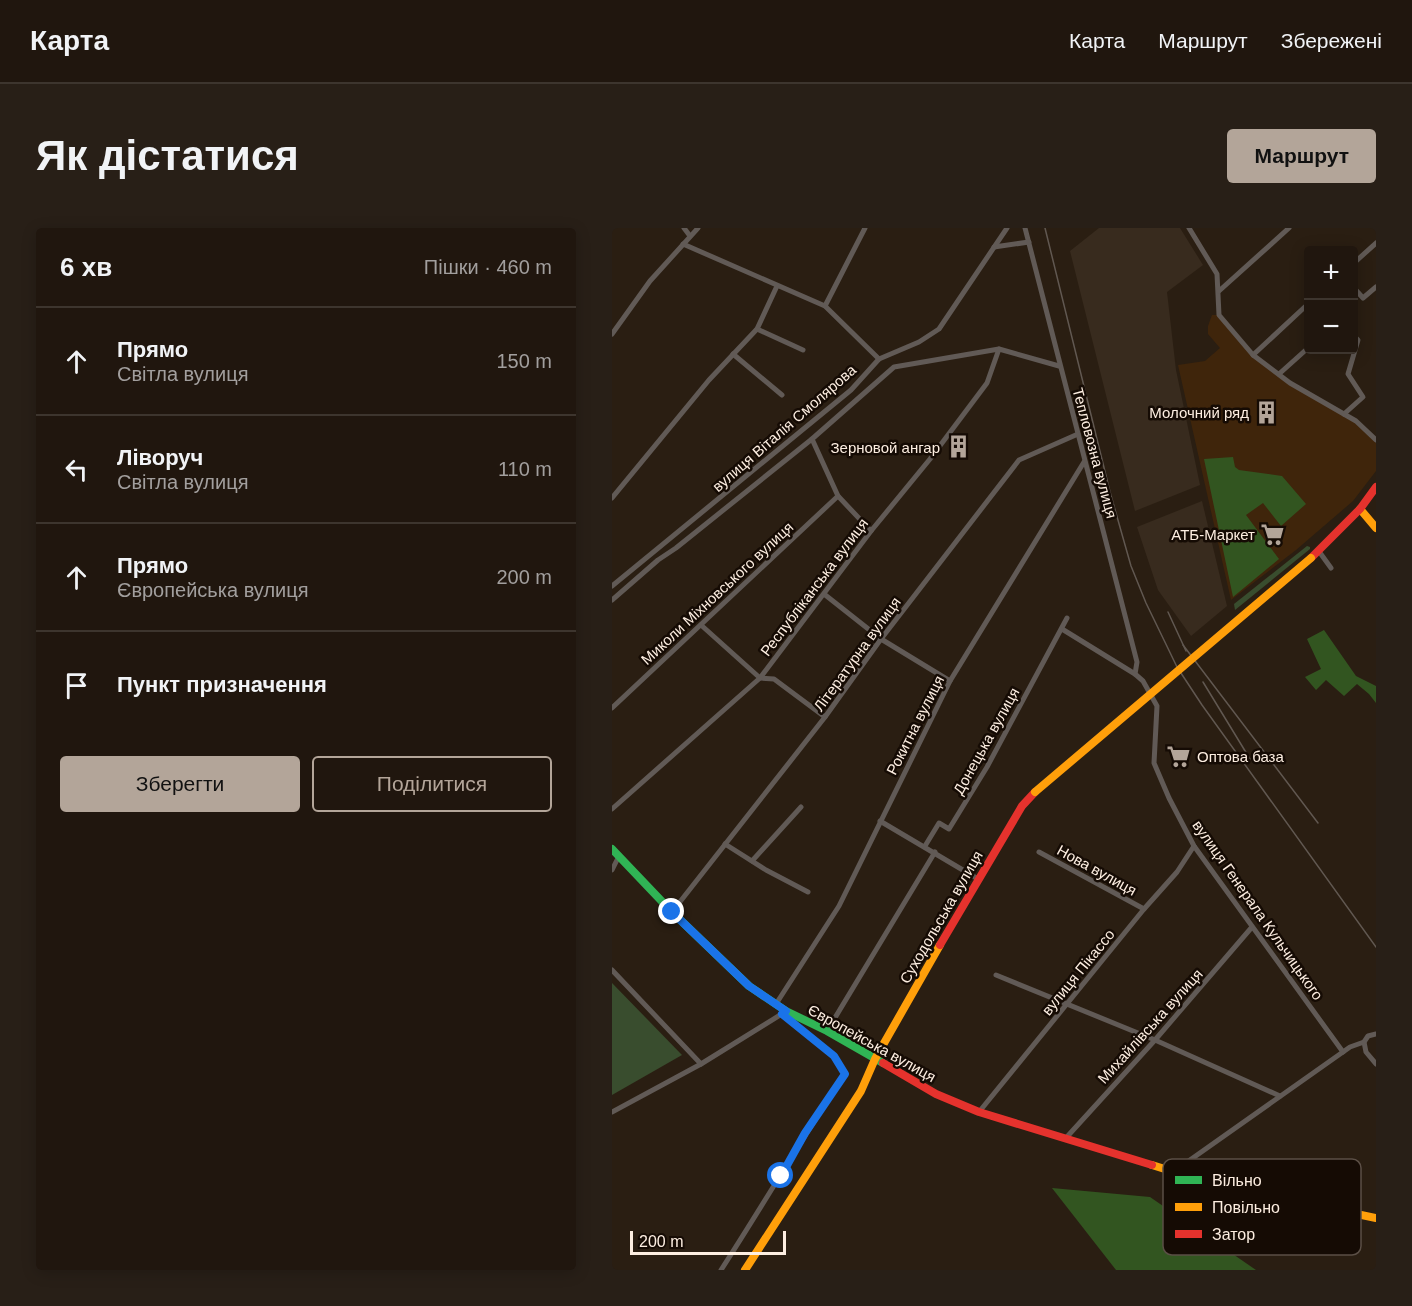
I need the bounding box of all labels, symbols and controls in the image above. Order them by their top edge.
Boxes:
text: Карта [30,25,109,56]
text: Карта [1069,29,1125,52]
text: Маршрут [1158,29,1248,52]
text: Збережені [1281,29,1382,52]
button: Маршрут [1227,129,1376,183]
text: Як дістатися [36,132,299,179]
map controls [1304,246,1358,354]
button: + [1304,246,1358,300]
text: 6 хв [60,252,112,282]
text: Пішки · 460 m [424,256,552,278]
button: − [1304,300,1358,354]
text: Прямо [117,337,188,362]
icon: ahead [60,345,93,378]
text: 150 m [496,350,552,372]
street label: вулиця Віталія Смолярова [709,361,860,495]
text: Світла вулиця [117,363,248,385]
street label: Тепловозна вулиця [1069,386,1121,520]
building icon: Молочний ряд [1254,399,1280,425]
place label: Молочний ряд [1149,404,1249,421]
building icon: Зерновой ангар [945,434,971,460]
place label: Зерновой ангар [830,439,940,456]
text: Ліворуч [117,445,203,470]
icon: left [60,453,93,486]
text: 110 m [498,458,552,480]
text: Світла вулиця [117,471,248,493]
street label: Республіканська вулиця [757,515,871,659]
street label: Миколи Міхновського вулиця [638,518,796,668]
supermarket icon: АТБ-Маркет [1260,521,1286,547]
place label: АТБ-Маркет [1171,526,1255,543]
text: Прямо [117,553,188,578]
icon: ahead [60,561,93,594]
text: 200 m [496,566,552,588]
text: Європейська вулиця [117,579,309,601]
street label: Літературна вулиця [810,594,904,714]
icon: arrive [60,669,93,702]
text: Пункт призначення [117,672,327,697]
street label: Рокитна вулиця [883,673,947,777]
street label: Донецька вулиця [950,685,1022,797]
supermarket icon: Оптова база [1166,743,1192,769]
place label: Оптова база [1197,748,1284,765]
button: Зберегти [60,756,300,812]
button: Поділитися [312,756,552,812]
street label: вулиця Генерала Кульчицького [1189,817,1327,1003]
street label: Нова вулиця [1054,841,1140,899]
street label: Суходольська вулиця [896,848,986,986]
route end [658,898,684,924]
street label: вулиця Пікассо [1038,926,1118,1018]
street label: Михайлівська вулиця [1094,965,1206,1087]
street label: Європейська вулиця [805,1001,939,1085]
legend [1163,1159,1361,1255]
route start [767,1162,793,1188]
text: Вільно [1212,1172,1262,1189]
text: Повільно [1212,1199,1280,1216]
text: Затор [1212,1226,1255,1243]
scale bar [630,1228,786,1256]
text: 200 m [639,1233,683,1250]

